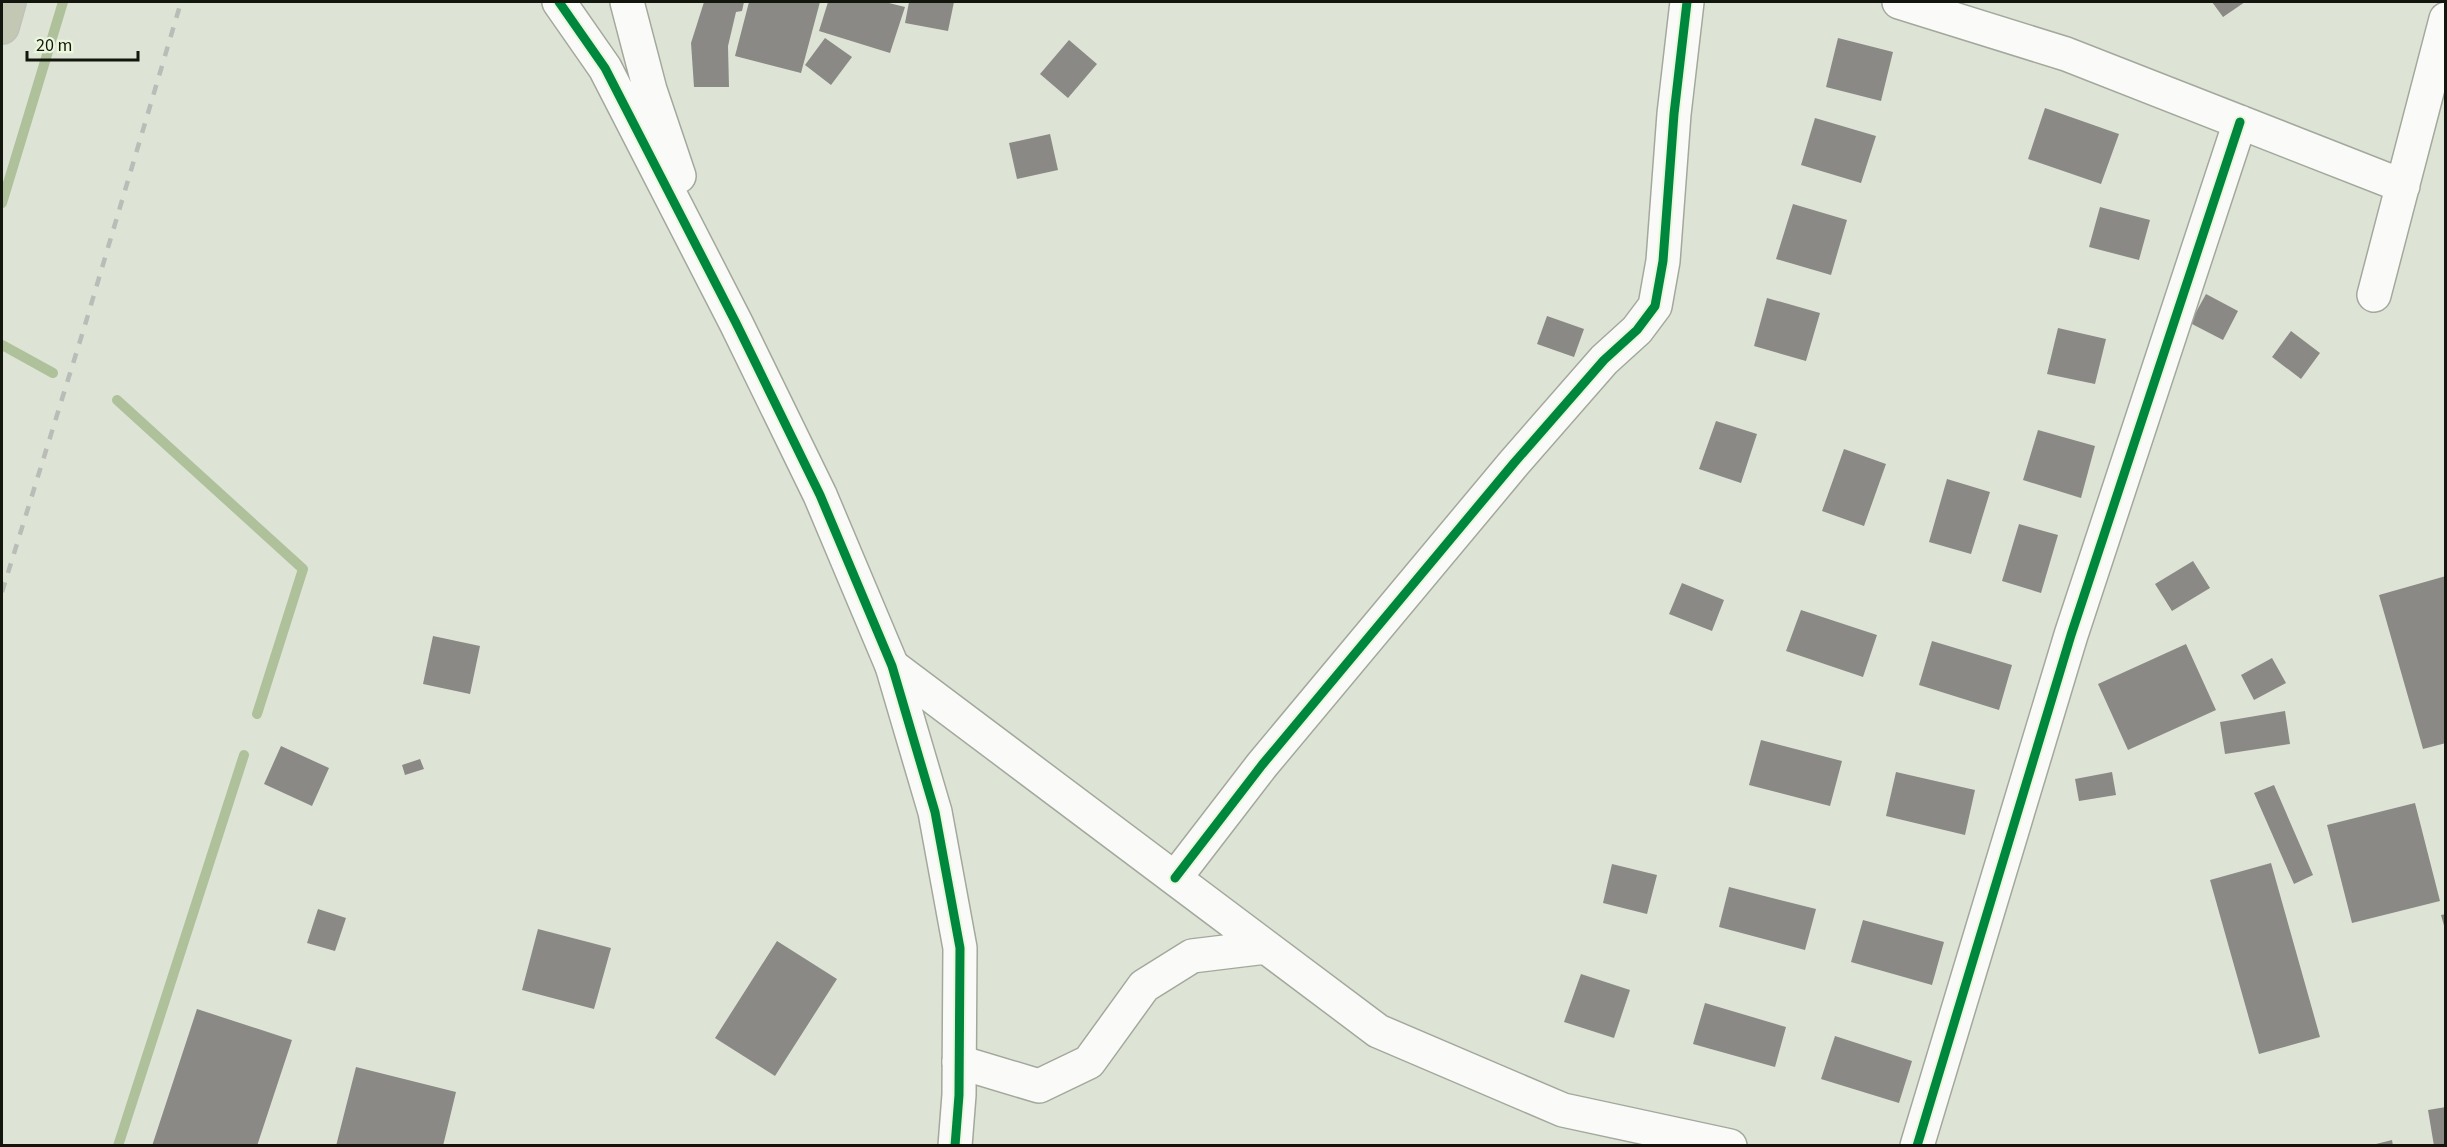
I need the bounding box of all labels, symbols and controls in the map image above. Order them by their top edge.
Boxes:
scale bar [27,24,138,62]
text: 20 m [36,33,72,58]

